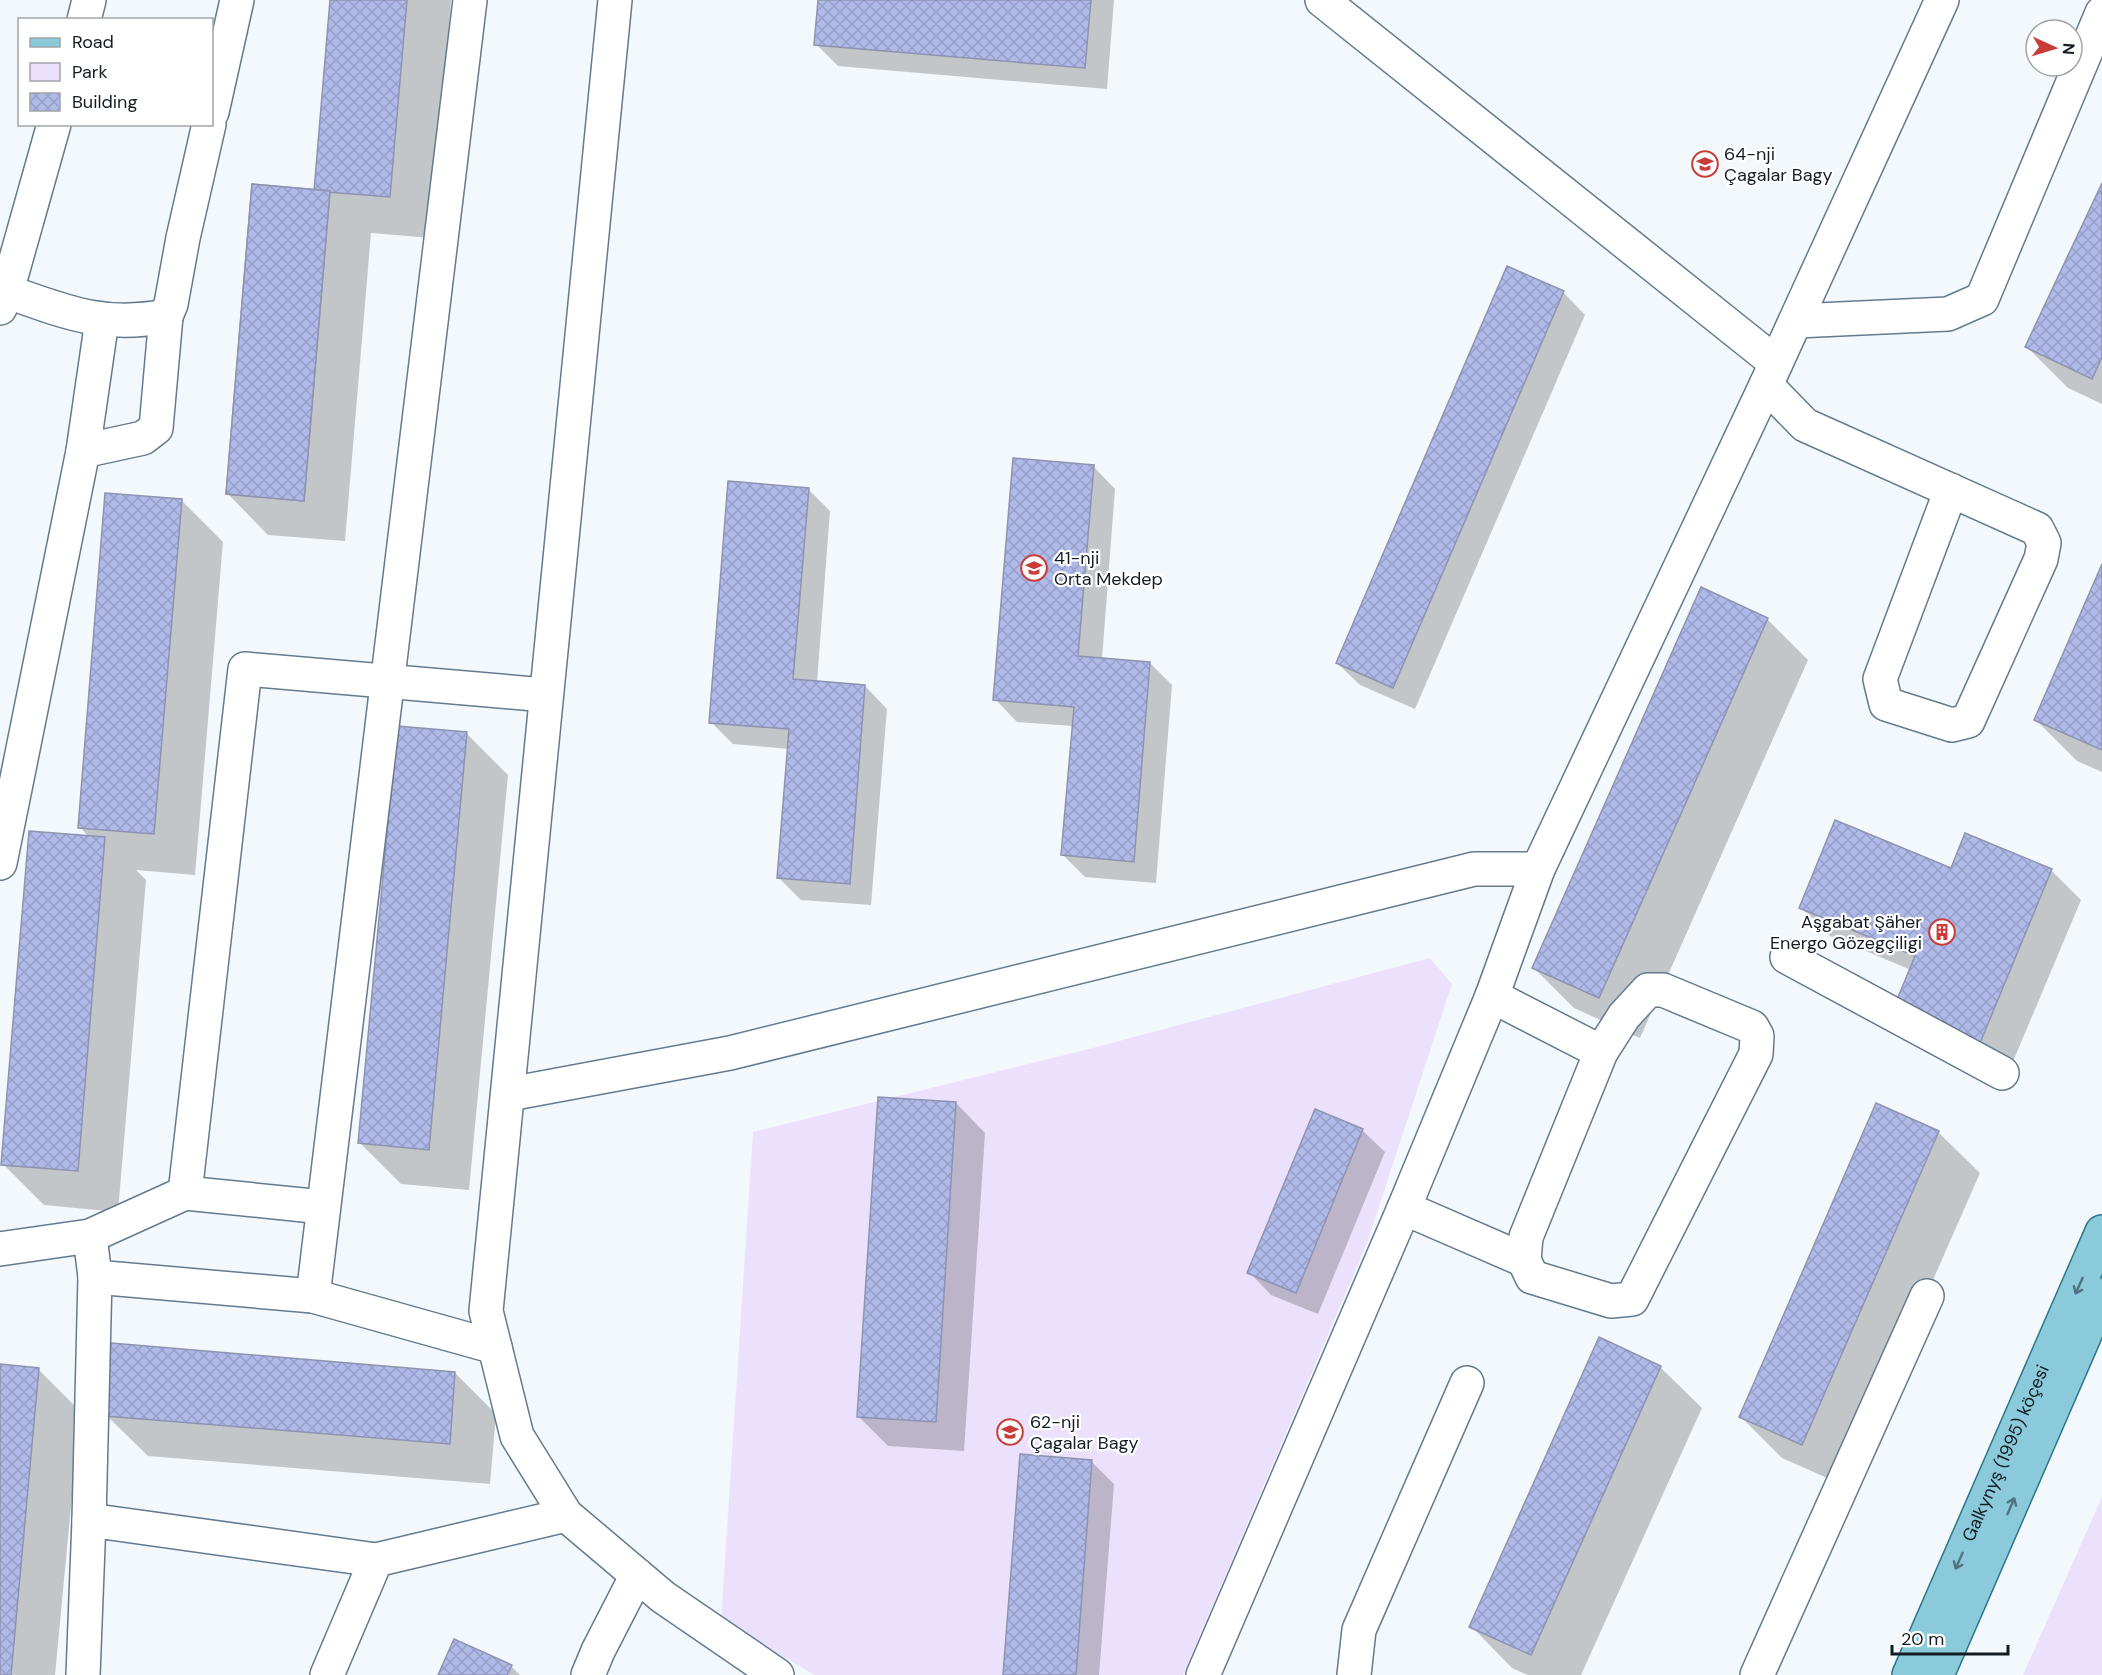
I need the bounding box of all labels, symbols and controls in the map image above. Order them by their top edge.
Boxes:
legend [18,18,213,126]
north arrow [2024,18,2084,78]
text: Road [72,30,114,54]
text: N [2058,42,2079,56]
text: Park [72,60,108,84]
text: Building [72,90,137,114]
place label: 64-nji Çagalar Bagy [1724,142,1833,187]
school or university icon: 64-nji Çagalar Bagy [1690,149,1720,179]
place label: 41-nji Orta Mekdep [1054,546,1163,591]
school or university icon: 41-nji Orta Mekdep [1019,553,1049,583]
place label: Aşgabat Şäher Energo Gözegçiligi [1770,910,1922,955]
building icon: Aşgabat Şäher Energo Gözegçiligi [1927,917,1957,947]
one-way arrow [2072,1276,2084,1294]
street label: Galkynyş (1995) köçesi [1957,1361,2055,1545]
place label: 62-nji Çagalar Bagy [1030,1410,1139,1455]
school or university icon: 62-nji Çagalar Bagy [995,1417,1025,1447]
one-way arrow [2006,1497,2017,1515]
one-way arrow [1952,1551,1964,1569]
scale bar [1892,1618,2008,1656]
text: 20 m [1901,1627,1944,1651]

